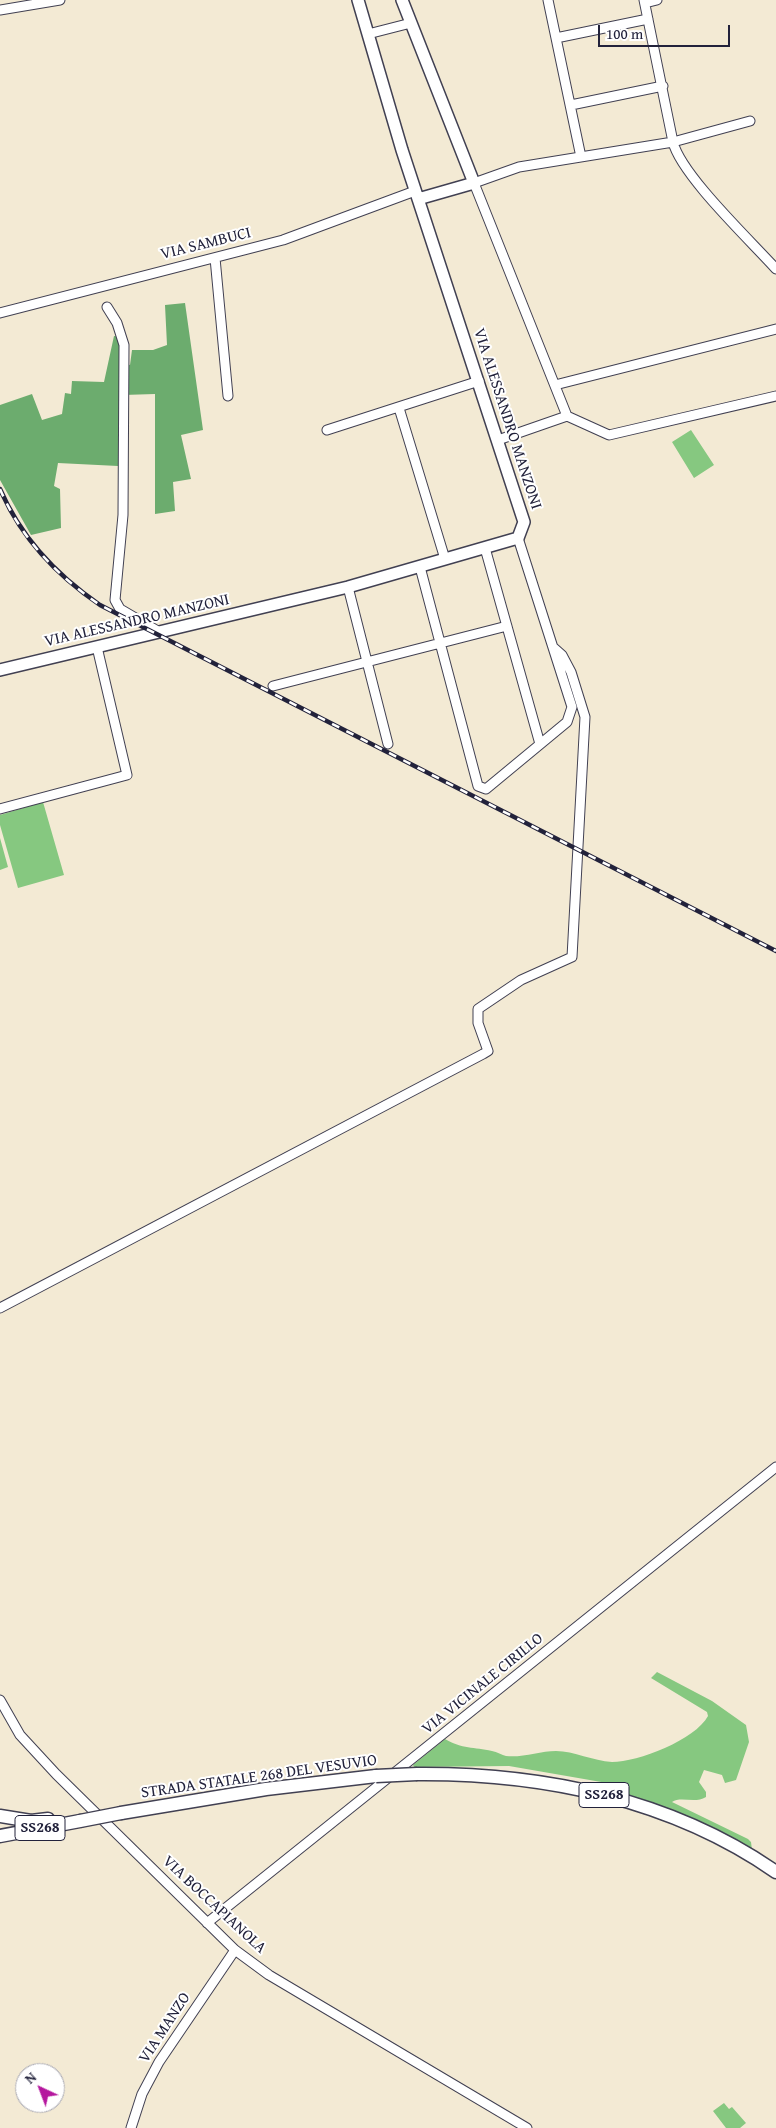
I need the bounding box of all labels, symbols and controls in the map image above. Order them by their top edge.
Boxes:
scale bar [601,15,734,47]
text: 100 m [606,23,643,44]
street label: VIA SAMBUCI [159,223,253,265]
street label: VIA ALESSANDRO MANZONI [469,326,545,512]
street label: VIA ALESSANDRO MANZONI [43,590,231,652]
street label: VIA VICINALE CIRILLO [419,1629,547,1739]
street label: STRADA STATALE 268 DEL VESUVIO [140,1751,378,1803]
road number: SS268 [579,1782,629,1808]
road number: SS268 [15,1816,65,1840]
street label: VIA BOCCAPIANOLA [158,1852,270,1958]
street label: VIA MANZO [135,1989,195,2067]
north arrow [15,2063,65,2113]
text: N [20,2067,41,2088]

